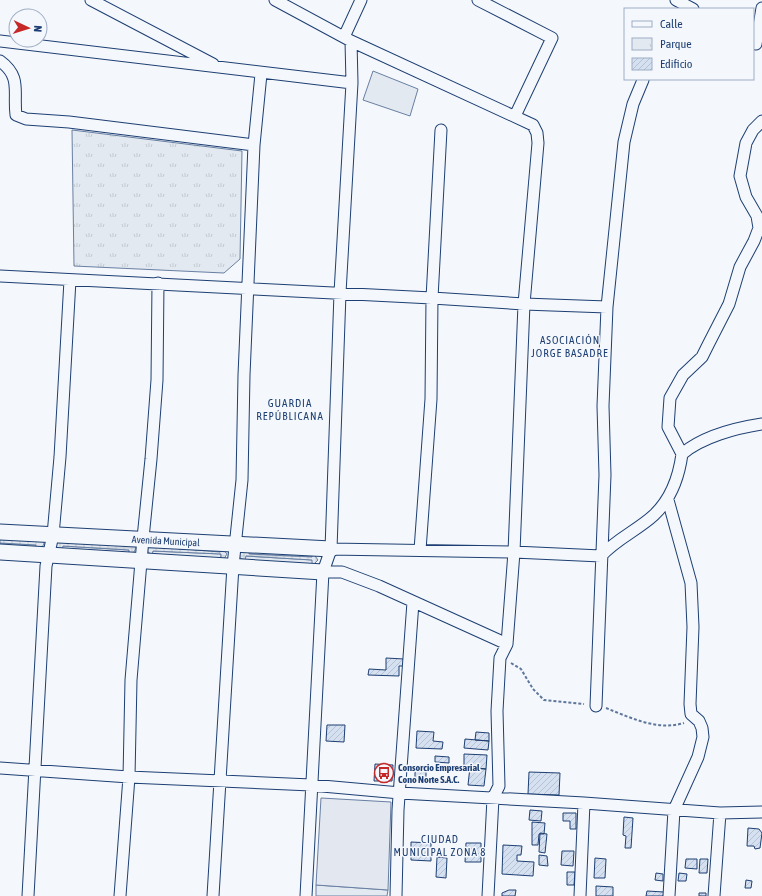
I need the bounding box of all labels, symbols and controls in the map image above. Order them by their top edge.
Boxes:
north arrow [8,8,48,48]
legend [624,8,754,80]
text: Calle [660,17,683,31]
text: N [32,25,44,32]
text: Parque [660,37,692,51]
text: Edificio [660,57,693,71]
district label: ASOCIACIÓN JORGE BASADRE [531,334,609,359]
district label: GUARDIA REPÚBLICANA [256,397,324,422]
street label: Avenida Municipal [131,534,200,548]
bus stop icon: Consorcio Empresarial Cono Norte S.A.C. [373,762,395,784]
place label: Consorcio Empresarial Cono Norte S.A.C. [398,762,480,785]
district label: CIUDAD MUNICIPAL ZONA 8 [394,833,486,858]

